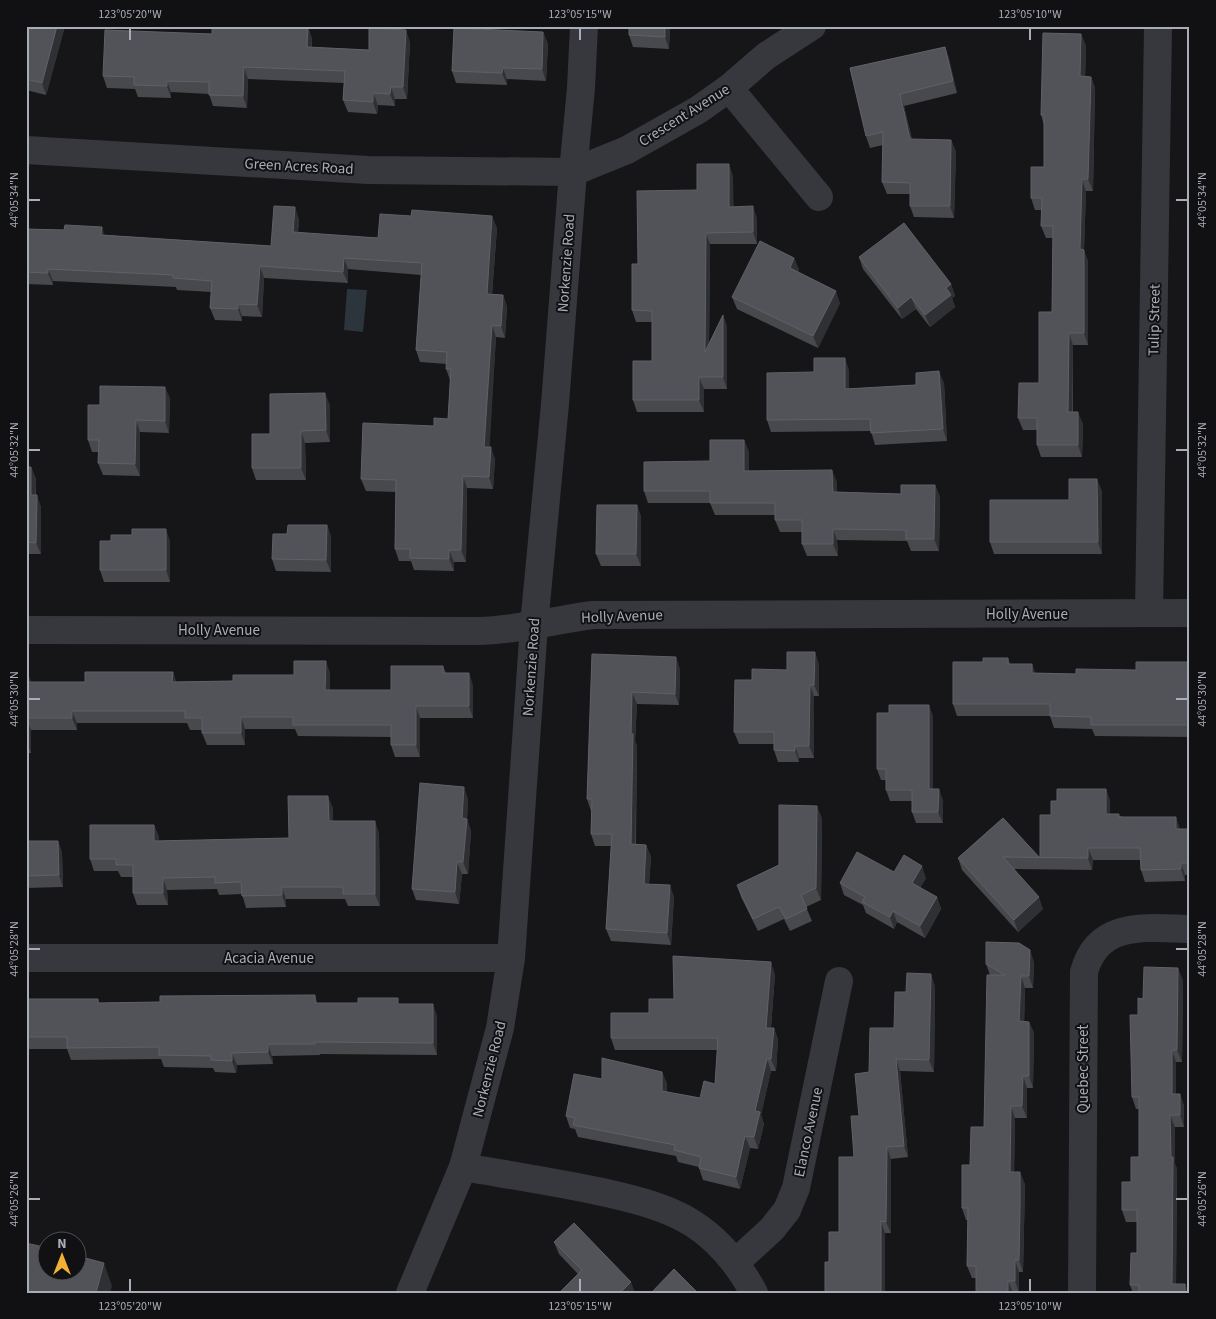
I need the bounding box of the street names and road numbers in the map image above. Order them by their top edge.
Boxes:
street label: Crescent Avenue [635,79,734,152]
street label: Green Acres Road [244,153,354,180]
street label: Norkenzie Road [553,213,580,313]
street label: Tulip Street [1143,284,1166,356]
street label: Holly Avenue [986,604,1068,625]
street label: Holly Avenue [581,605,663,628]
street label: Norkenzie Road [518,617,545,717]
street label: Holly Avenue [178,620,260,641]
street label: Acacia Avenue [224,948,314,969]
street label: Norkenzie Road [467,1019,512,1119]
street label: Quebec Street [1073,1025,1094,1113]
street label: Elanco Avenue [789,1085,828,1179]

